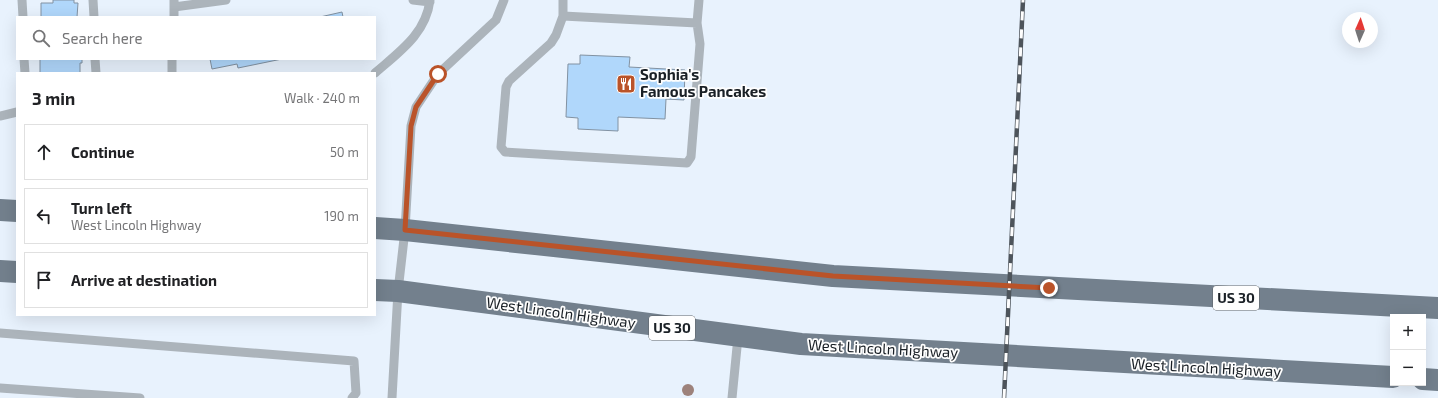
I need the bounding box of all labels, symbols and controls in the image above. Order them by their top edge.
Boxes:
north arrow [1342,12,1378,48]
search box [16,16,376,60]
icon: search [30,27,52,49]
text: Search here [62,29,143,47]
route start [429,65,447,83]
place label: Sophia's Famous Pancakes [640,65,766,100]
restaurant icon: Sophia's Famous Pancakes [615,73,637,95]
text: 3 min [32,88,75,108]
text: Walk · 240 m [284,90,360,106]
icon: ahead [33,141,55,163]
text: Continue [71,143,134,161]
text: 50 m [330,144,359,160]
text: Turn left [71,199,132,217]
icon: left [33,205,55,227]
text: 190 m [324,208,359,224]
text: West Lincoln Highway [71,217,201,233]
icon: arrive [33,269,55,291]
text: Arrive at destination [71,271,217,289]
route end [1040,279,1058,297]
road number: US 30 [1213,286,1259,310]
street label: West Lincoln Highway [485,293,637,331]
map controls [1390,314,1426,386]
button: + [1390,314,1426,350]
road number: US 30 [649,316,695,340]
street label: West Lincoln Highway [807,335,959,361]
button: − [1390,350,1426,386]
street label: West Lincoln Highway [1130,354,1282,380]

